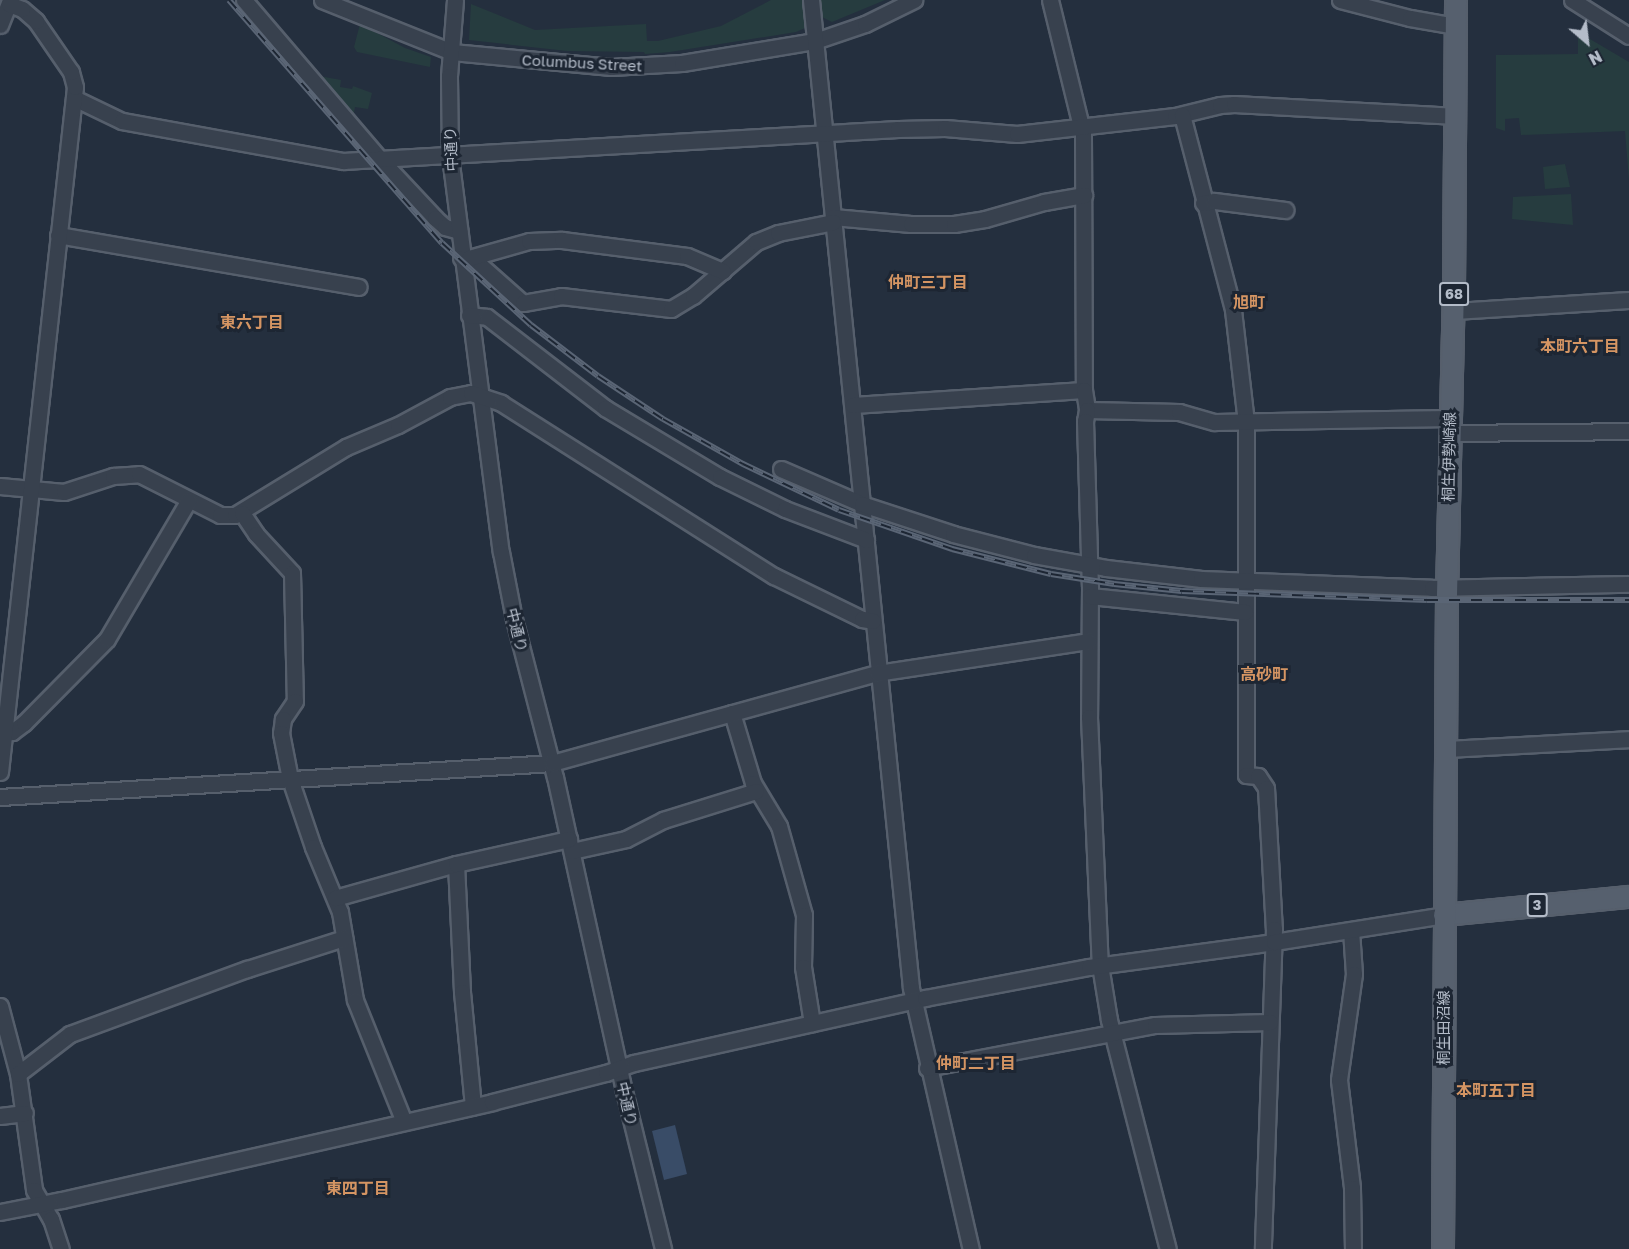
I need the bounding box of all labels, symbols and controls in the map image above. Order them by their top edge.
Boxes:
north arrow [1557,12,1617,72]
text: N [1585,46,1606,70]
street label: Columbus Street [521,51,643,75]
street label: 中通り [441,126,461,172]
district label: 仲町三丁目 [888,272,968,292]
road number: 68 [1439,283,1469,305]
district label: 旭町 [1233,292,1265,312]
district label: 東六丁目 [220,312,284,332]
district label: 本町六丁目 [1540,336,1620,356]
street label: 桐生伊勢崎線 [1439,412,1459,502]
street label: 中通り [503,606,531,654]
district label: 高砂町 [1240,664,1288,684]
road number: 3 [1526,894,1548,916]
street label: 桐生田沼線 [1435,991,1453,1065]
district label: 仲町二丁目 [936,1053,1016,1073]
street label: 中通り [613,1080,641,1128]
district label: 本町五丁目 [1456,1080,1536,1100]
district label: 東四丁目 [326,1178,390,1198]

